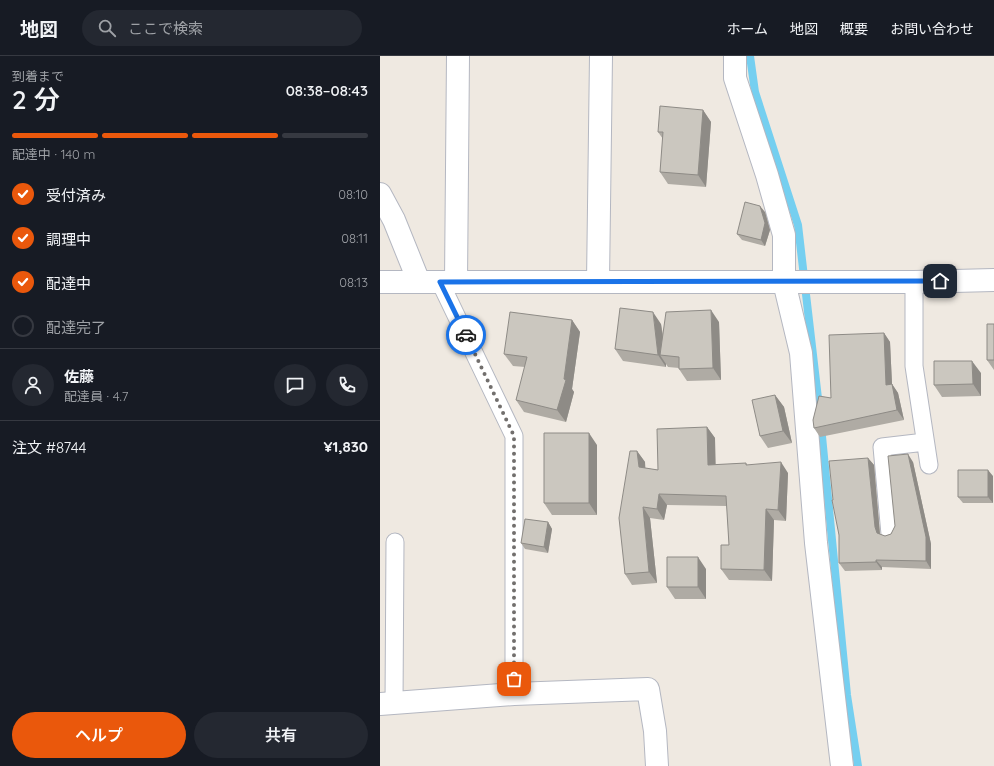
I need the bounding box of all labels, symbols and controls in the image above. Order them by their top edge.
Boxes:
search box [82,10,362,46]
text: 地図 [20,17,58,41]
icon: search [96,17,118,39]
text: ここで検索 [128,19,203,38]
text: ホーム [726,20,768,38]
text: 地図 [790,20,818,38]
text: 概要 [840,20,868,38]
text: お問い合わせ [890,20,974,38]
text: 到着まで [12,68,64,84]
text: 08:38–08:43 [286,81,368,100]
text: 2 分 [12,83,60,116]
text: 配達中 · 140 m [12,146,95,162]
icon: check [12,183,34,205]
text: 受付済み [46,186,106,205]
text: 08:10 [338,186,368,202]
icon: check [12,227,34,249]
text: 調理中 [46,230,91,249]
text: 08:11 [341,230,368,246]
pin [923,264,957,298]
icon: home [929,270,951,292]
icon: check [12,271,34,293]
text: 配達中 [46,274,91,293]
text: 08:13 [339,274,368,290]
courier [446,315,486,355]
text: 配達完了 [46,318,106,337]
icon: car [455,324,477,346]
button: person [12,364,54,406]
button: chat [274,364,316,406]
button: phone [326,364,368,406]
text: 佐藤 [64,367,94,386]
text: 配達員 · 4.7 [64,388,129,404]
text: ¥1,830 [324,437,368,456]
text: 注文 #8744 [12,438,86,457]
pin [497,662,531,696]
icon: bag [503,668,525,690]
button: ヘルプ [12,712,186,758]
button: 共有 [194,712,368,758]

